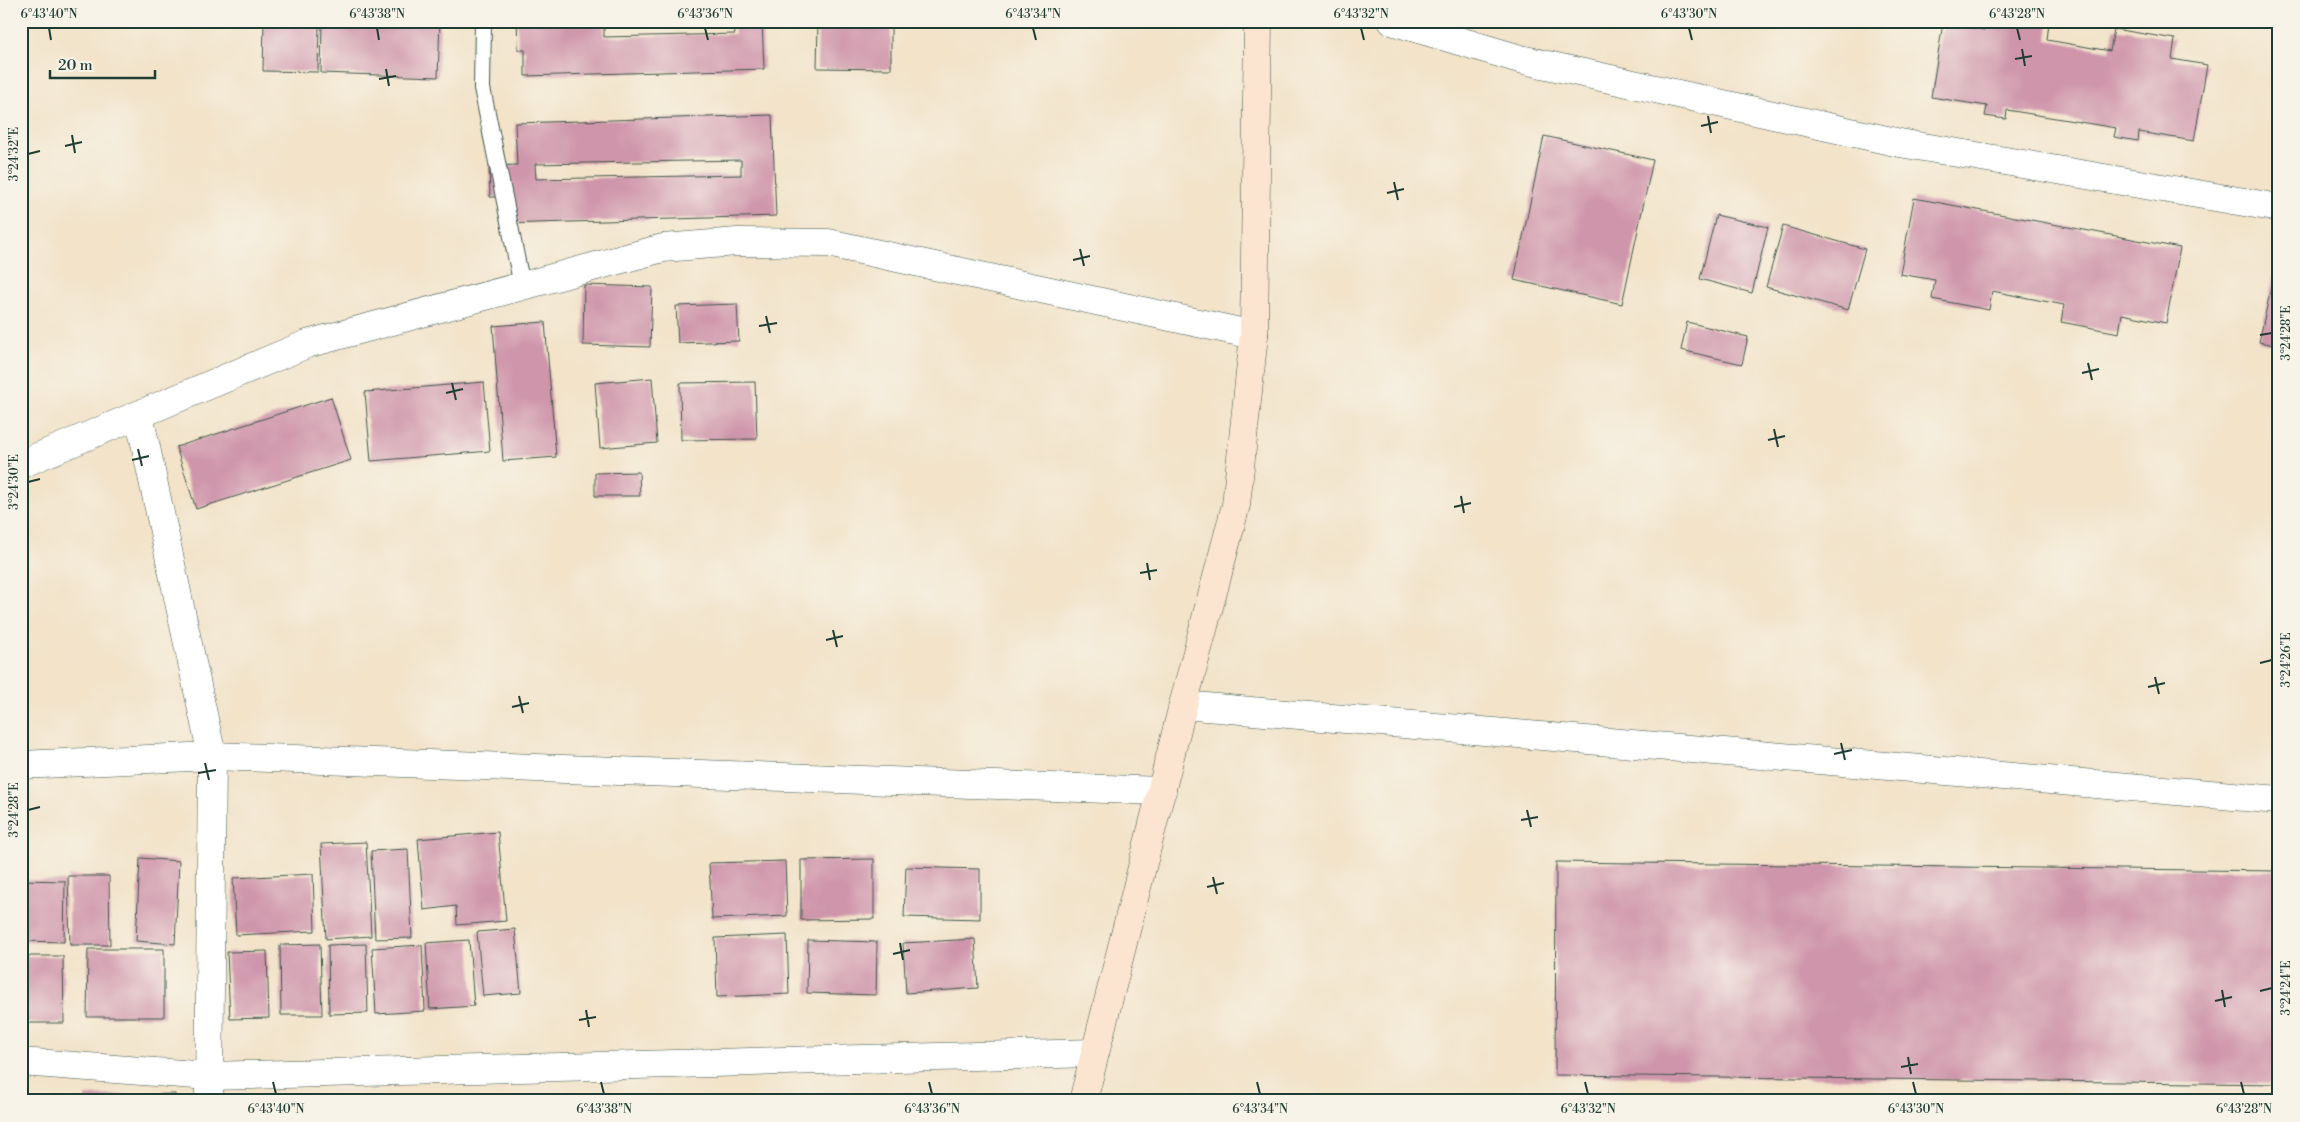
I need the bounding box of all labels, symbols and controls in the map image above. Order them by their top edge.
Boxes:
text: 6°43'40"N [21,7,77,22]
text: 6°43'38"N [349,7,405,22]
text: 6°43'36"N [677,7,733,22]
text: 6°43'34"N [1005,7,1061,22]
text: 6°43'32"N [1333,7,1389,22]
text: 6°43'30"N [1661,7,1717,22]
text: 6°43'28"N [1989,7,2045,22]
scale bar [50,48,155,80]
text: 20 m [58,56,93,75]
text: 3°24'32"E [7,127,22,181]
text: 3°24'28"E [2279,306,2294,360]
text: 3°24'30"E [7,454,22,510]
text: 3°24'26"E [2279,633,2294,687]
text: 3°24'28"E [7,783,22,837]
text: 3°24'24"E [2279,961,2294,1015]
text: 6°43'40"N [248,1102,304,1117]
text: 6°43'38"N [576,1102,632,1117]
text: 6°43'36"N [904,1102,960,1117]
text: 6°43'34"N [1232,1102,1288,1117]
text: 6°43'32"N [1560,1102,1616,1117]
text: 6°43'30"N [1888,1102,1944,1117]
text: 6°43'28"N [2216,1102,2272,1117]

